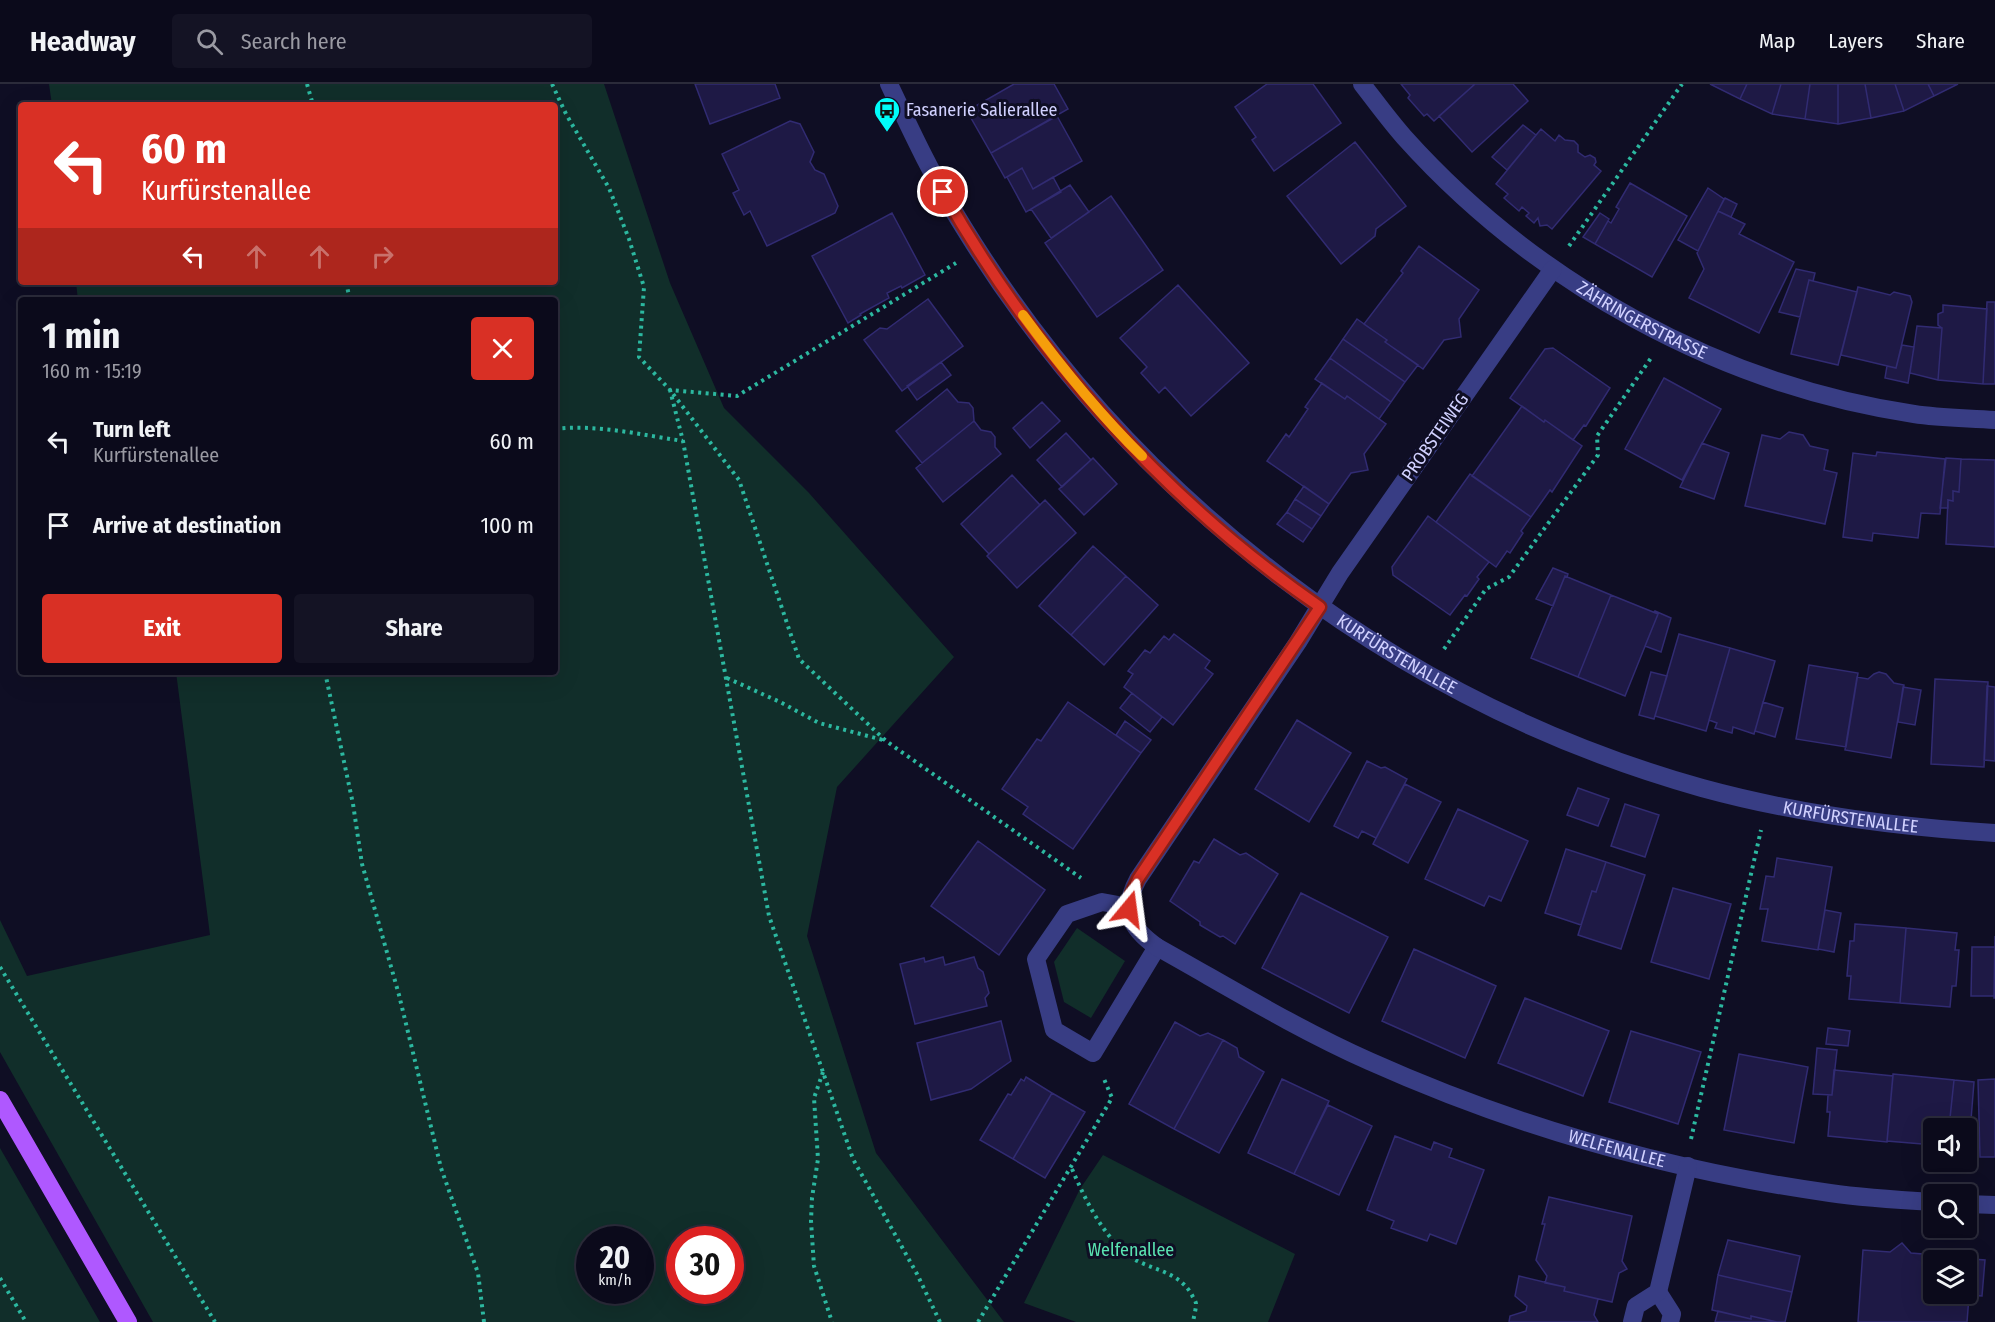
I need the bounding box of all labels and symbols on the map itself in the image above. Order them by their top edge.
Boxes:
bus stop icon: Fasanerie Salierallee [872,95,902,133]
place label: Fasanerie Salierallee [906,99,1058,121]
pin [917,166,968,217]
street label: ZÄHRINGERSTRASSE [1573,276,1711,364]
street label: PROBSTEIWEG [1397,389,1473,485]
street label: KURFÜRSTENALLEE [1332,610,1461,699]
street label: KURFÜRSTENALLEE [1781,796,1919,838]
position arrow [1097,877,1161,941]
street label: WELFENALLEE [1566,1125,1667,1172]
speed limit sign: 30 [666,1226,744,1304]
park label: Welfenallee [1088,1239,1174,1261]

